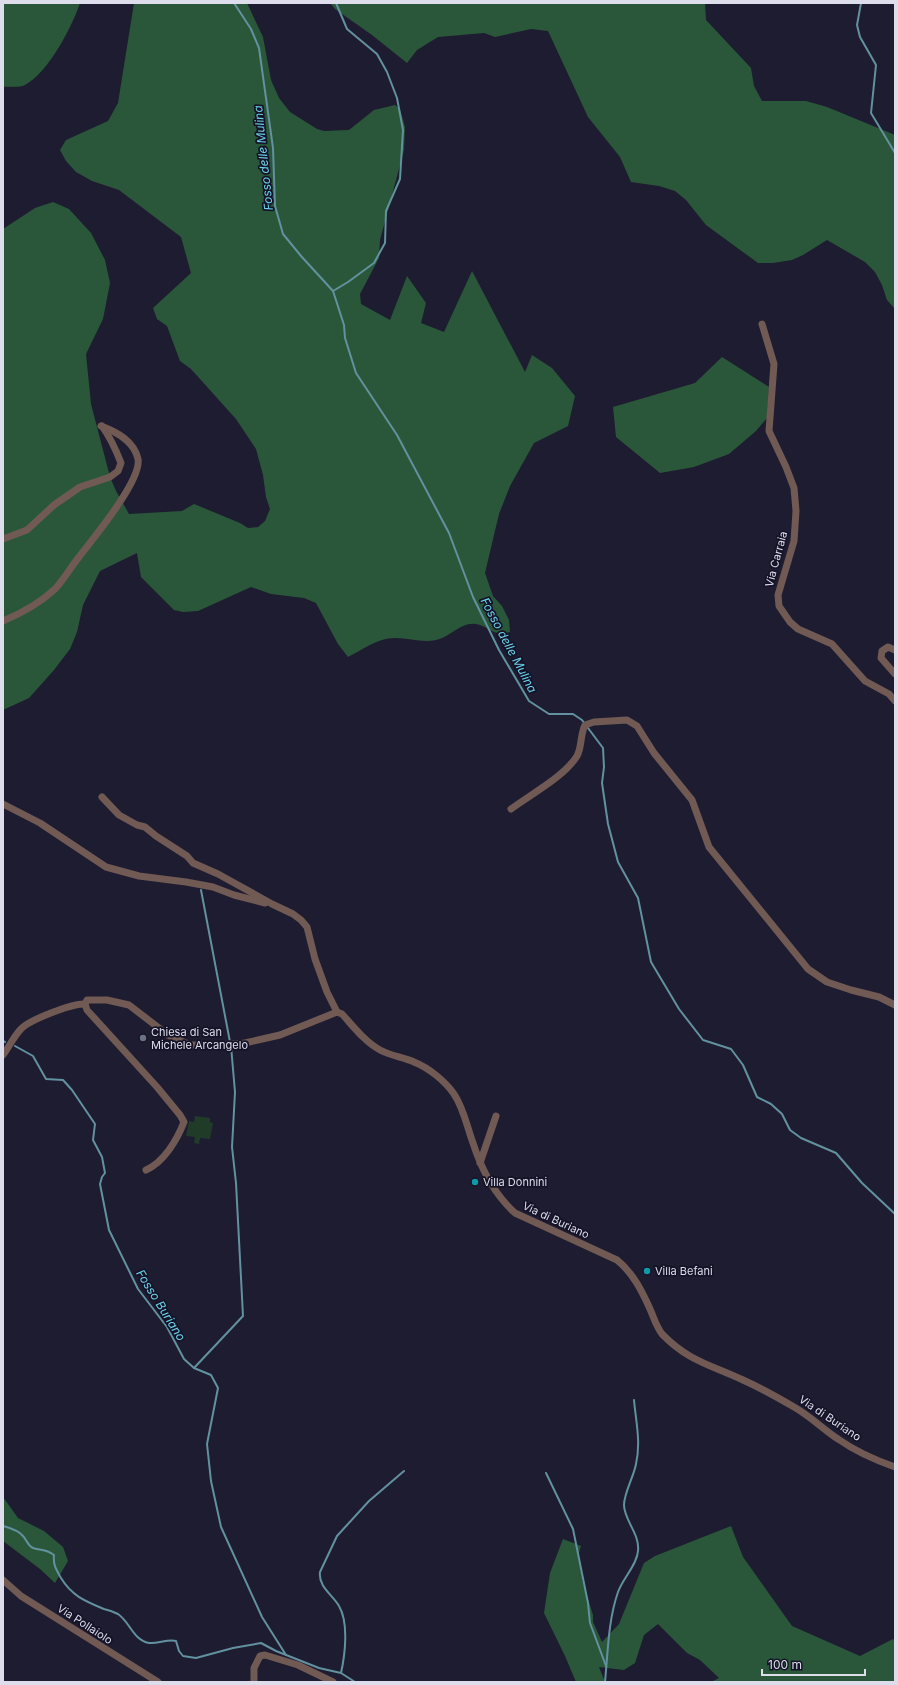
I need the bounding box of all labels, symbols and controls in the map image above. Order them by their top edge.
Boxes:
water label: Fosso delle Mulina [250,105,276,211]
street label: Via Carraia [762,530,790,588]
water label: Fosso delle Mulina [478,595,540,695]
place label: Chiesa di San Michele Arcangelo [151,1025,248,1052]
marker: Chiesa di San Michele Arcangelo [138,1033,148,1043]
place label: Villa Donnini [483,1175,547,1189]
marker: Villa Donnini [470,1177,480,1187]
street label: Via di Buriano [520,1198,592,1242]
place label: Villa Befani [655,1264,713,1278]
marker: Villa Befani [642,1266,652,1276]
water label: Fosso Buriano [133,1267,189,1343]
street label: Via di Buriano [796,1392,864,1444]
street label: Via Pollaiolo [55,1601,116,1647]
scale bar [762,1651,865,1677]
text: 100 m [768,1657,802,1672]

